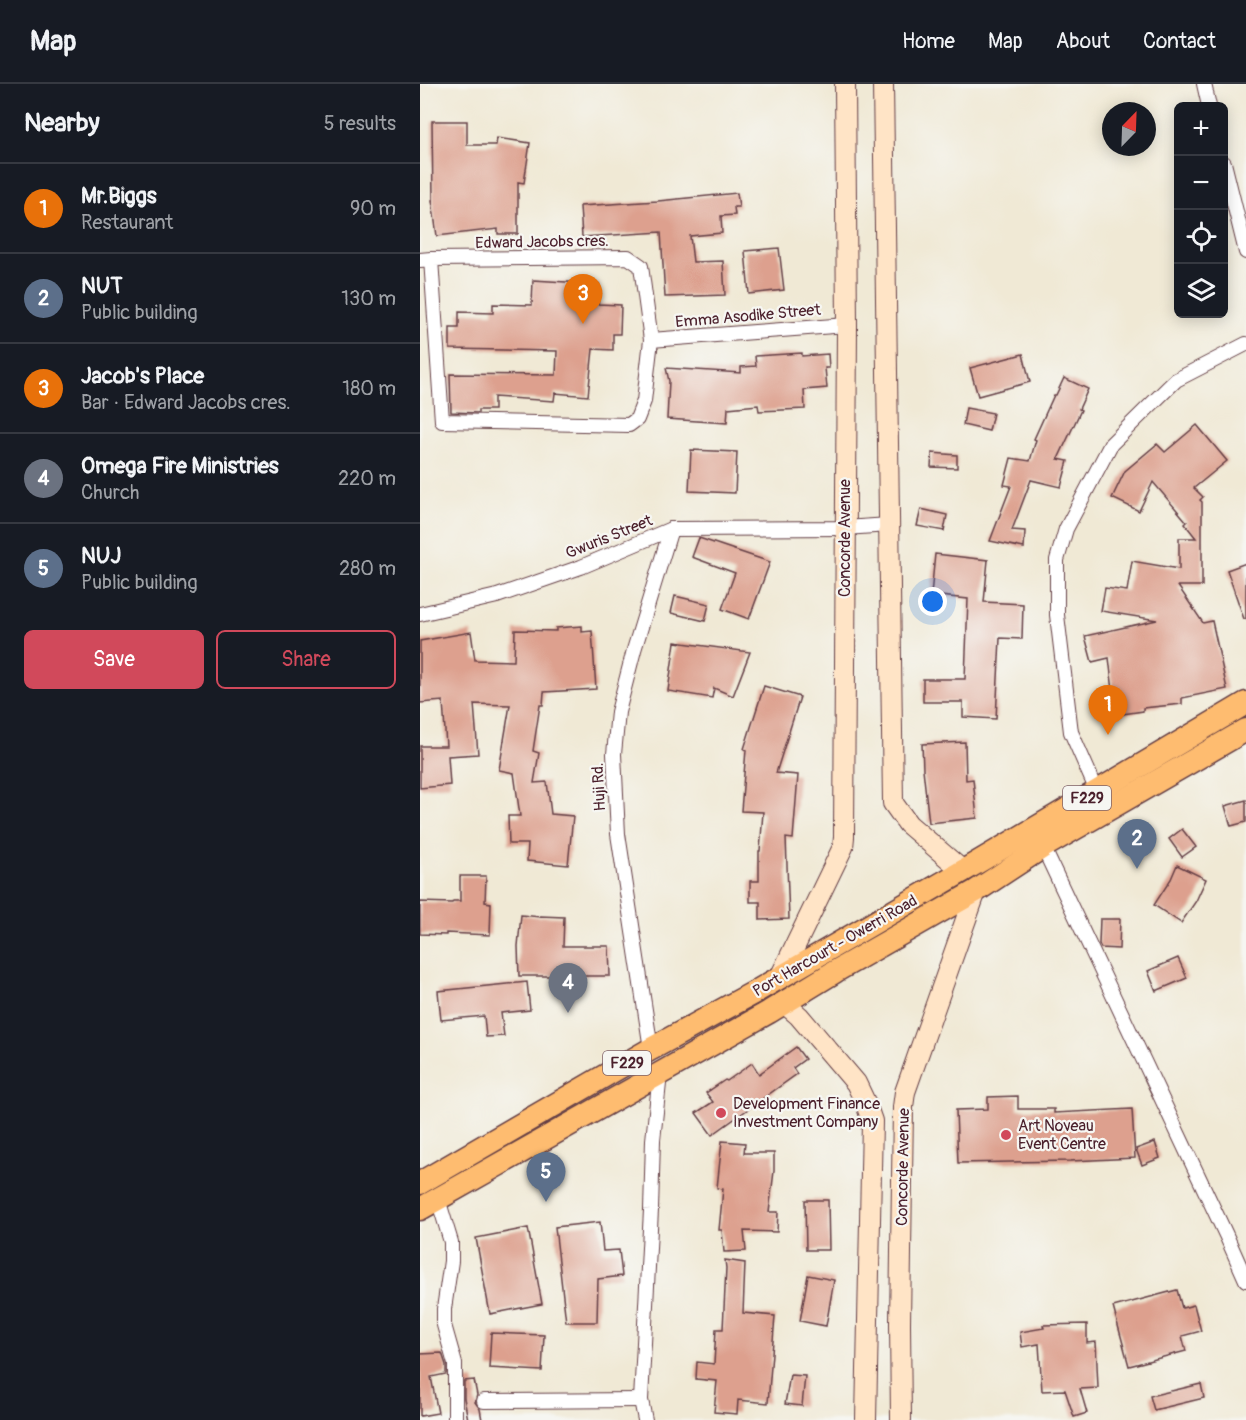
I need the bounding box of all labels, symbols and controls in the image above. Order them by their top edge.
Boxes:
text: Map [30,24,76,59]
text: Home [902,28,955,55]
text: Map [988,28,1023,55]
text: About [1056,28,1110,55]
text: Contact [1143,28,1216,55]
north arrow [1102,102,1156,156]
map controls [1174,102,1228,318]
button: + [1174,102,1228,156]
text: Nearby [24,107,100,139]
text: 5 results [324,111,396,136]
button: − [1174,156,1228,210]
text: Mr.Biggs [81,182,157,210]
text: 1 [40,196,47,221]
text: 90 m [350,196,396,221]
text: Restaurant [81,210,173,235]
button: locate [1174,210,1228,264]
street label: Edward Jacobs cres. [475,231,609,253]
button: layers [1174,264,1228,318]
text: NUT [81,272,123,300]
pin: 3 [564,274,602,324]
text: 2 [38,286,49,311]
text: 130 m [341,286,396,311]
text: Public building [81,300,197,325]
street label: Emma Asodike Street [674,300,822,332]
text: Jacob's Place [81,362,204,390]
text: 3 [38,376,49,401]
text: 180 m [342,376,396,401]
text: Bar · Edward Jacobs cres. [81,390,291,415]
text: Omega Fire Ministries [81,452,279,480]
text: 4 [38,466,49,491]
text: 220 m [338,466,396,491]
street label: Concorde Avenue [835,479,855,597]
text: Church [81,480,139,505]
street label: Gwuris Street [563,510,656,564]
text: NUJ [81,542,121,570]
text: 5 [38,556,49,581]
text: 280 m [339,556,396,581]
text: Public building [81,570,197,595]
your location [918,587,947,616]
button: Save [24,630,204,689]
button: Share [216,630,396,689]
pin: 1 [1088,686,1128,735]
street label: Huji Rd. [588,762,610,812]
road number: F229 [1063,786,1111,810]
pin: 2 [1118,820,1156,869]
street label: Port Harcourt - Owerri Road [749,891,921,1001]
pin: 4 [548,964,588,1013]
road number: F229 [603,1051,651,1075]
place label: Development Finance Investment Company [733,1094,880,1132]
marker: Development Finance Investment Company [714,1106,728,1120]
street label: Concorde Avenue [892,1108,914,1226]
place label: Art Noveau Event Centre [1018,1116,1106,1154]
marker: Art Noveau Event Centre [999,1128,1013,1142]
pin: 5 [526,1152,566,1202]

